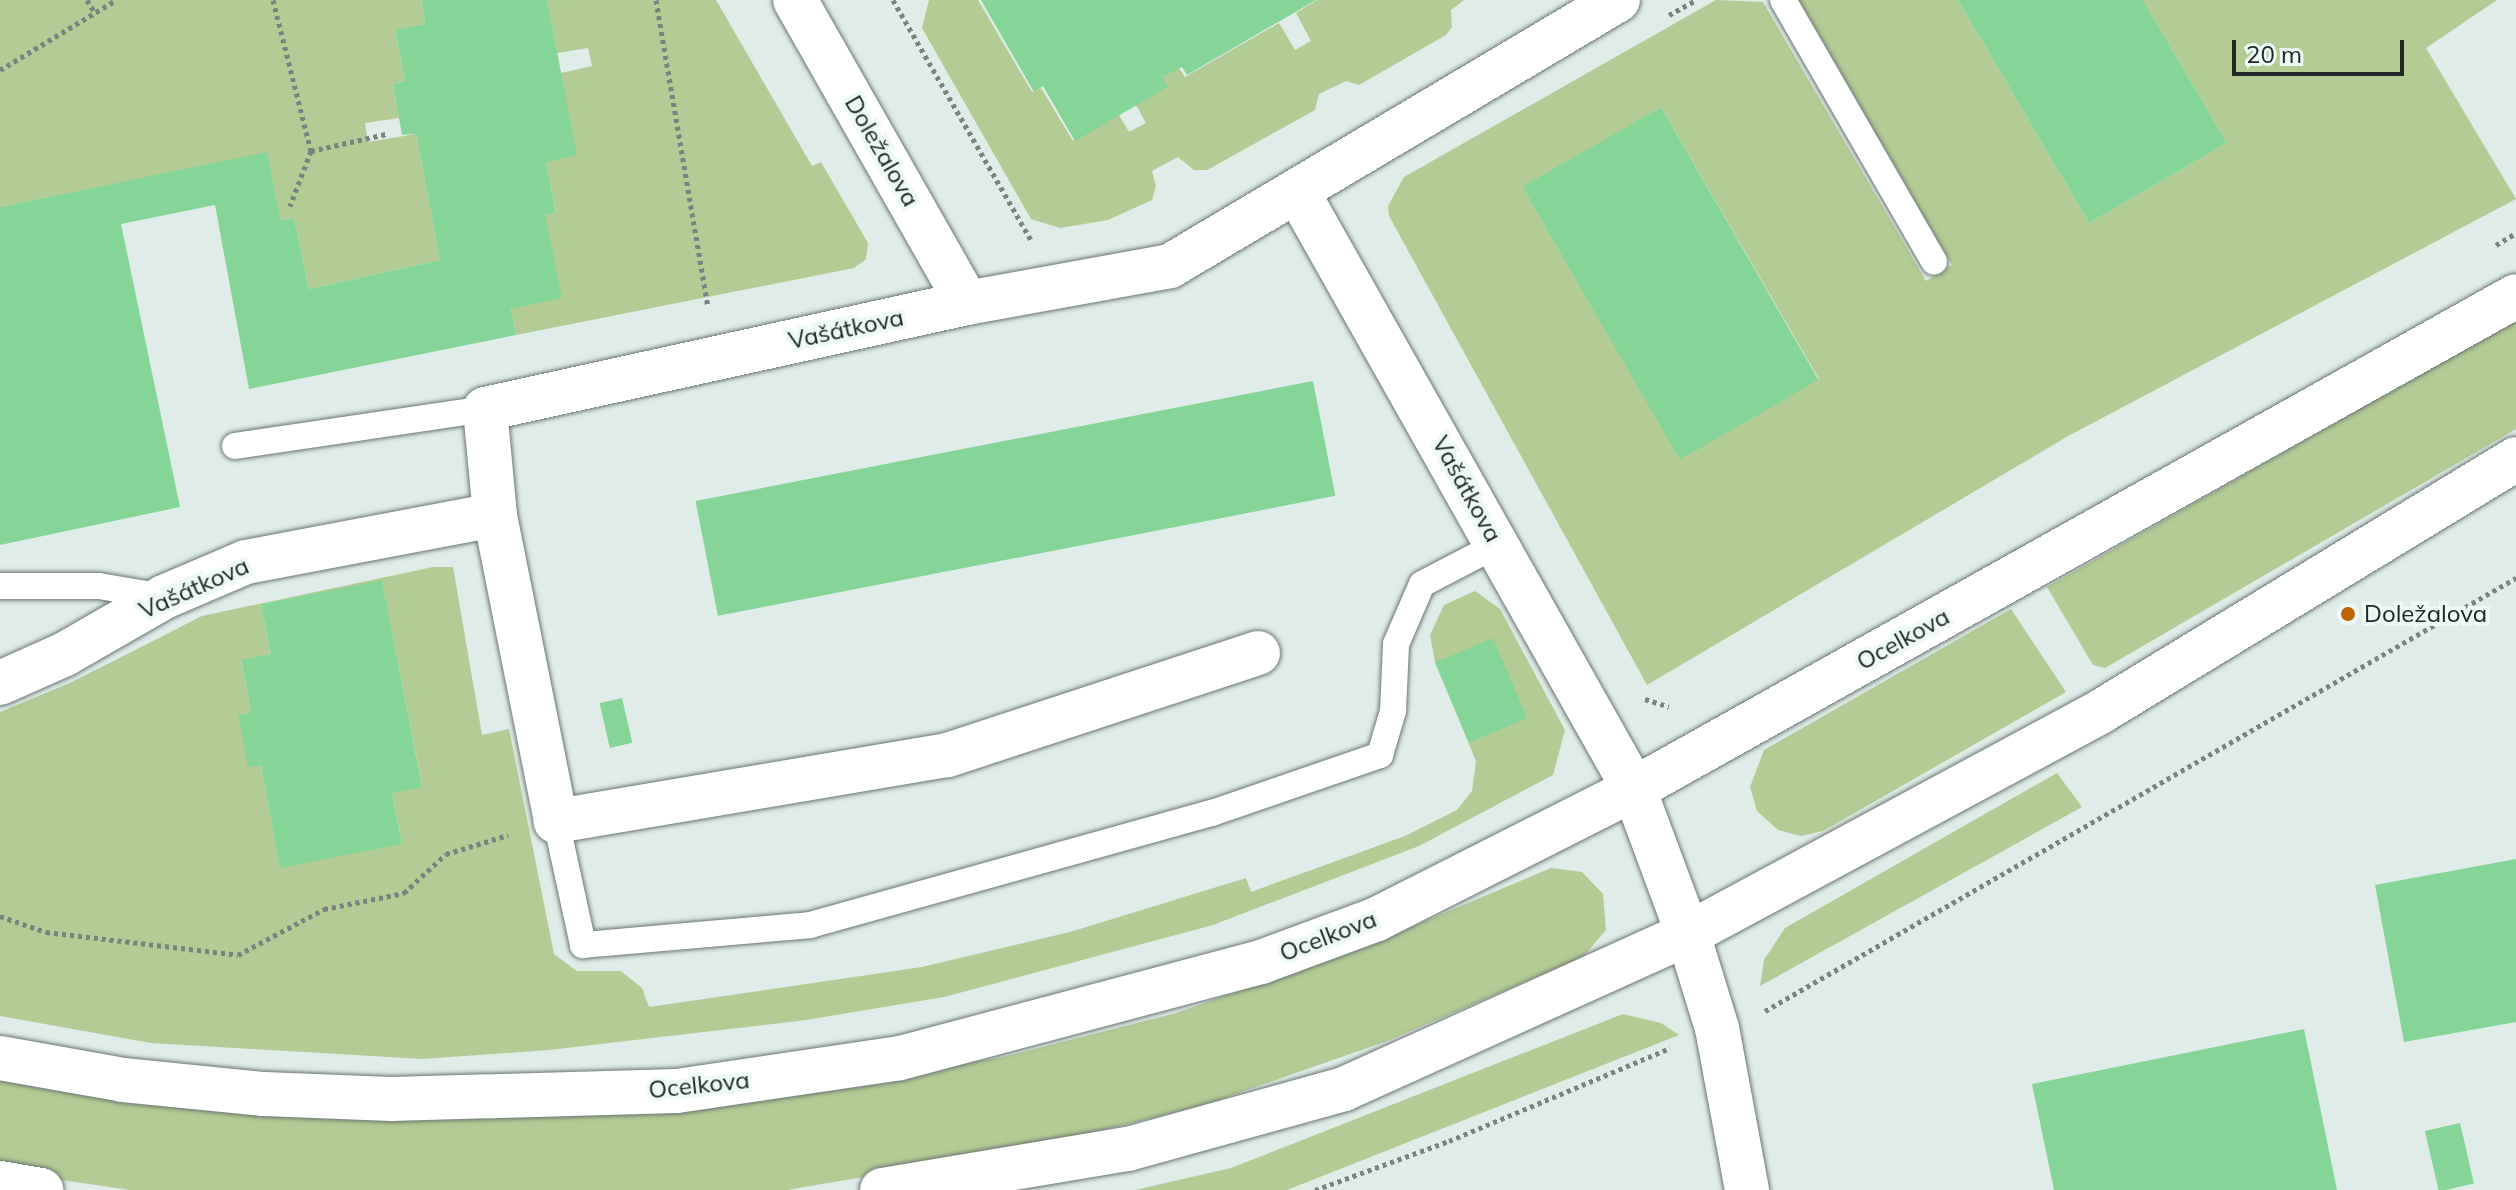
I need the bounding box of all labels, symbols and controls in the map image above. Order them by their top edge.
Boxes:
scale bar [2236,24,2408,74]
text: 20 m [2246,39,2302,69]
street label: Doležalova [839,90,925,212]
street label: Vašátkova [786,303,906,355]
street label: Vašátkova [1426,431,1508,547]
street label: Vašátkova [135,551,253,625]
place label: Doležalova [2364,600,2487,628]
street label: Ocelkova [1852,602,1954,676]
marker: Doležalova [2339,605,2357,623]
street label: Ocelkova [1275,904,1381,968]
street label: Ocelkova [647,1065,751,1105]

